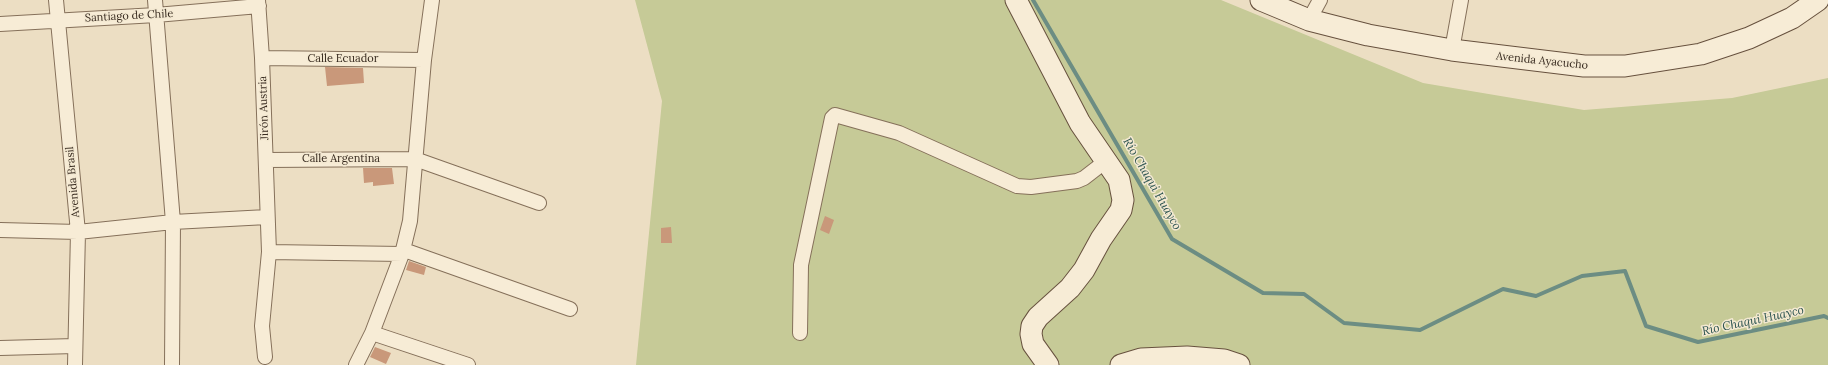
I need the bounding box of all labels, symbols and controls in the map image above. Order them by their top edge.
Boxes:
street label: Santiago de Chile [84,7,174,25]
street label: Avenida Ayacucho [1495,50,1589,72]
street label: Calle Ecuador [308,52,378,66]
street label: Jirón Austria [256,76,272,140]
water label: Río Chaqui Huayco [1120,135,1184,233]
street label: Avenida Brasil [63,146,83,218]
street label: Calle Argentina [302,152,380,166]
water label: Río Chaqui Huayco [1701,303,1805,339]

